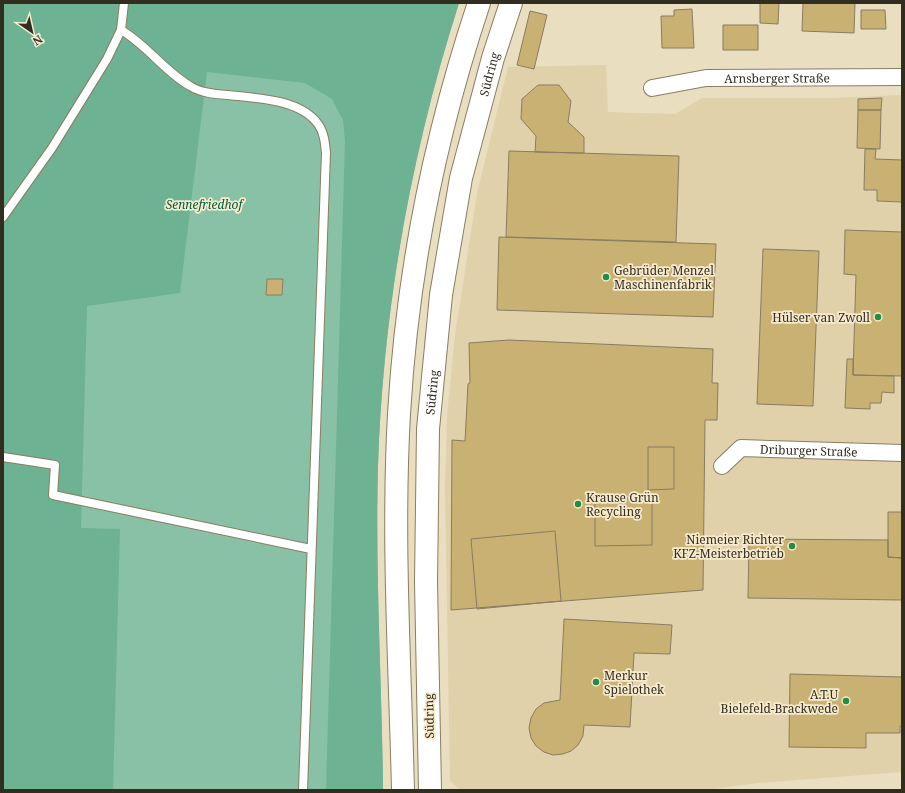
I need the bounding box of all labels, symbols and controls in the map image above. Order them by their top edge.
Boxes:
north arrow [12,12,52,52]
text: N [30,32,46,50]
street label: Südring [475,49,503,98]
street label: Arnsberger Straße [724,69,830,86]
park label: Sennefriedhof [166,196,244,213]
place label: Gebrüder Menzel Maschinenfabrik [614,262,714,293]
marker: Gebrüder Menzel Maschinenfabrik [601,272,611,282]
place label: Hülser van Zwoll [772,309,870,326]
marker: Hülser van Zwoll [873,312,883,322]
street label: Südring [421,368,442,416]
street label: Driburger Straße [760,440,858,460]
place label: Krause Grün Recycling [586,489,659,520]
marker: Krause Grün Recycling [573,499,583,509]
place label: Niemeier Richter KFZ-Meisterbetrieb [673,531,784,562]
marker: Niemeier Richter KFZ-Meisterbetrieb [787,541,797,551]
place label: Merkur Spielothek [604,667,665,698]
marker: Merkur Spielothek [591,677,601,687]
place label: A.T.U Bielefeld-Brackwede [721,686,838,717]
street label: Südring [420,693,438,739]
marker: A.T.U Bielefeld-Brackwede [841,696,851,706]

